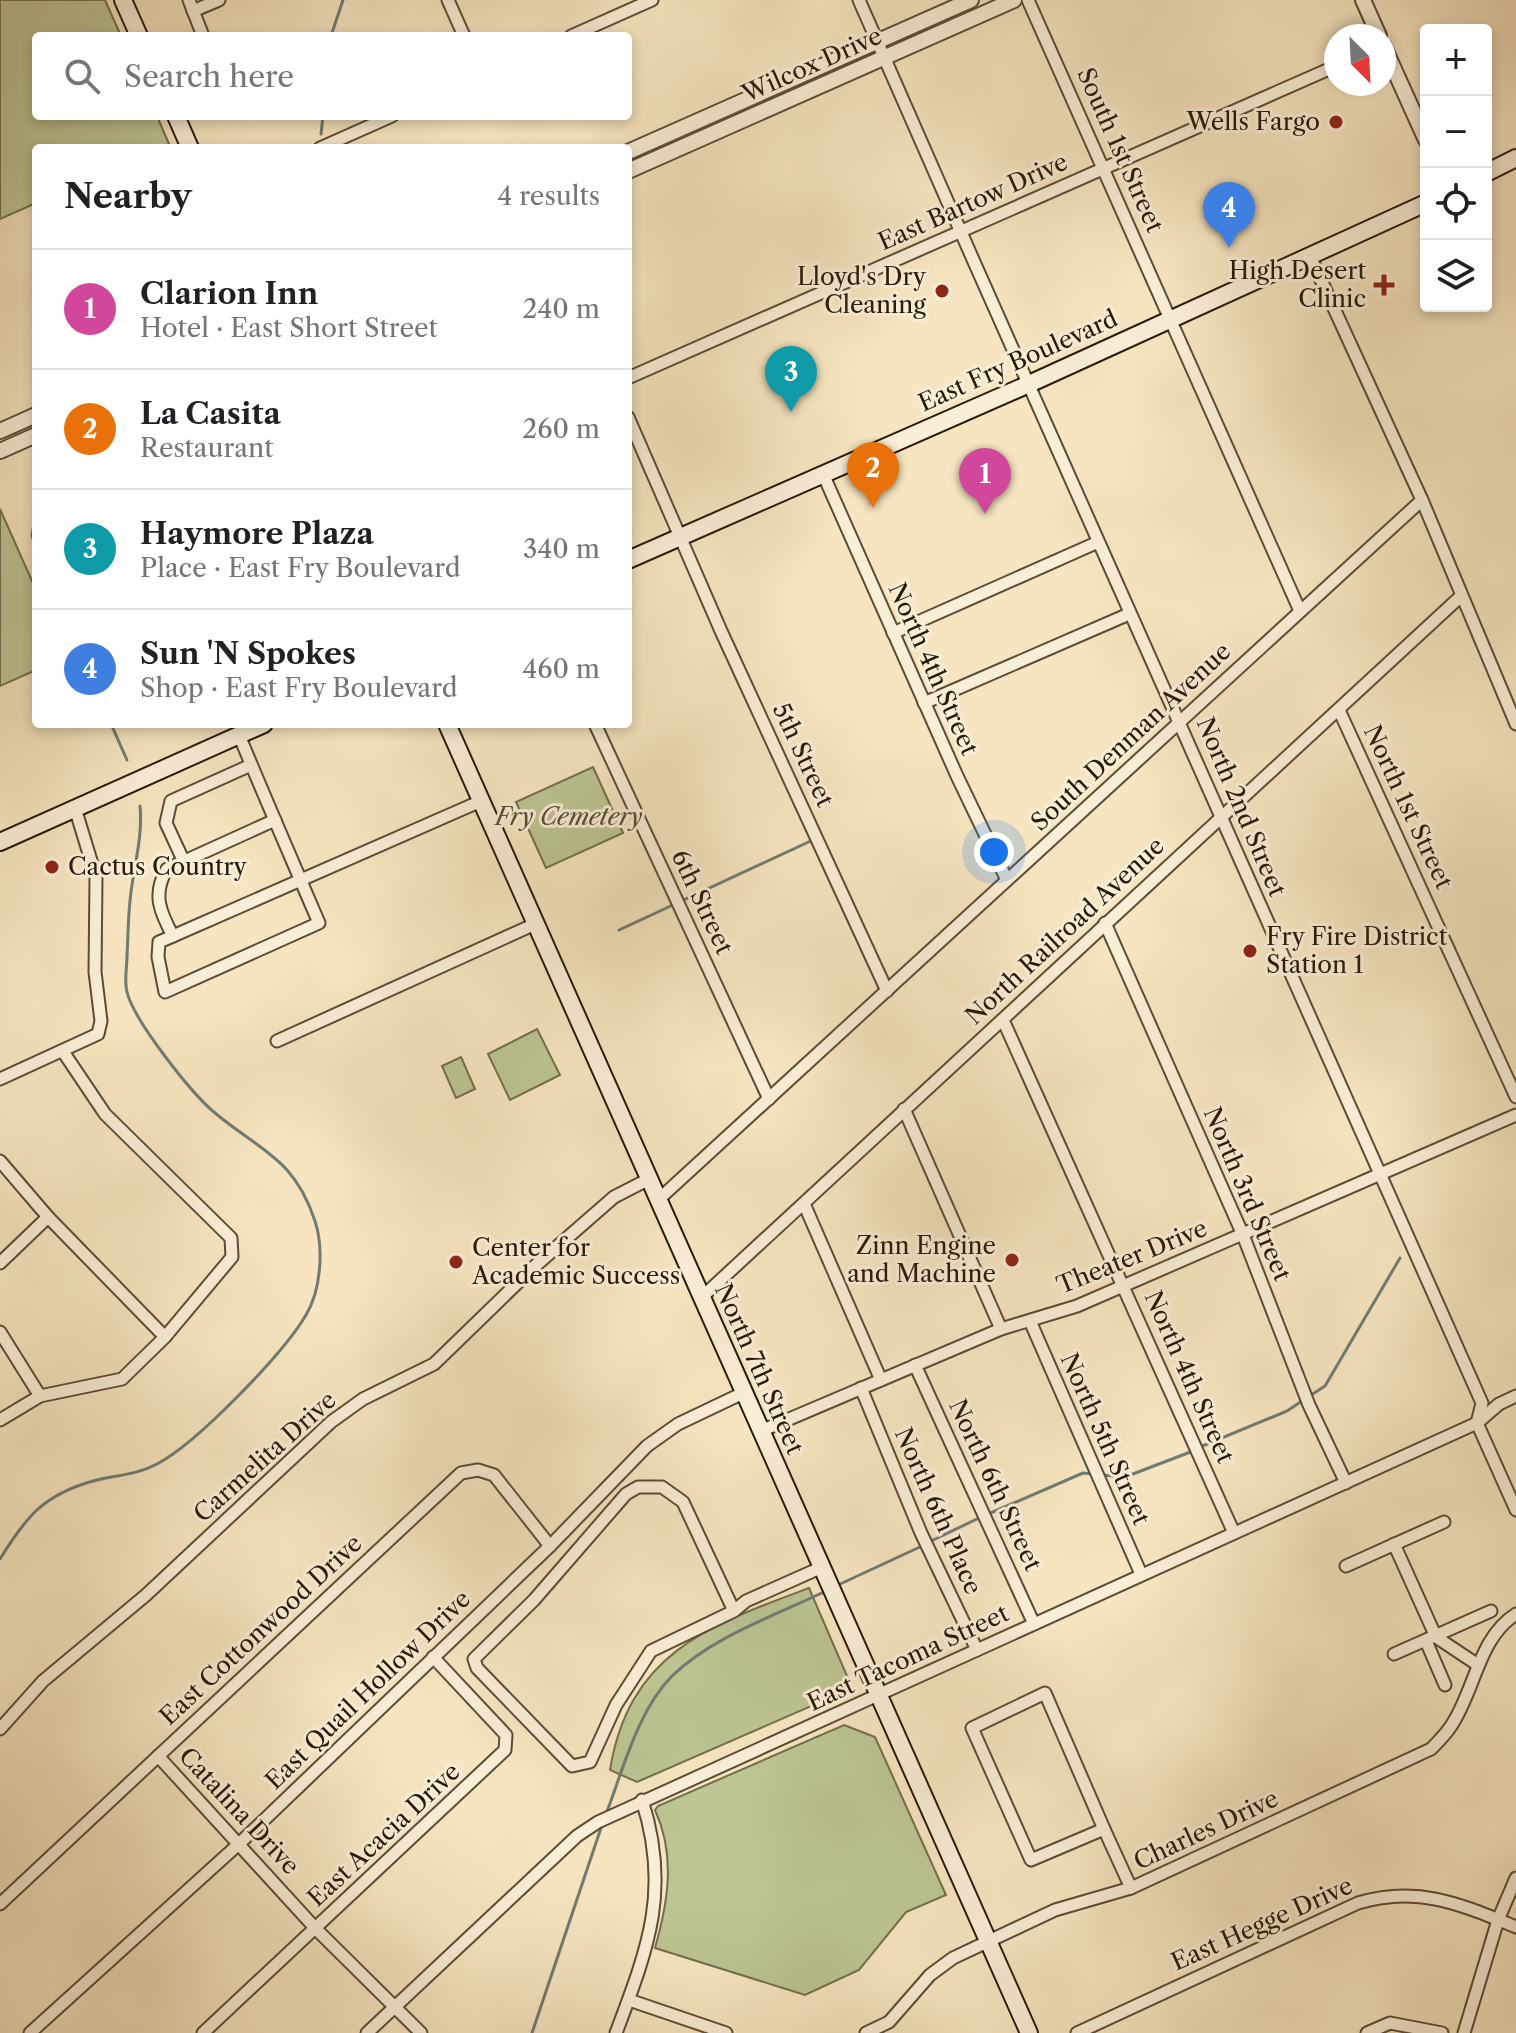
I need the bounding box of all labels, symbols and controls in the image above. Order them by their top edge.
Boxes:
street label: Wilcox Drive [737,21,886,109]
north arrow [1324,24,1396,96]
map controls [1420,24,1492,312]
button: + [1420,24,1492,96]
search box [32,32,632,120]
icon: search [60,54,104,98]
text: Search here [124,58,294,95]
street label: South 1st Street [1071,63,1170,237]
button: − [1420,96,1492,168]
place label: Wells Fargo [1186,107,1320,136]
marker: Wells Fargo [1327,113,1345,131]
street label: East Bartow Drive [874,147,1072,256]
button: locate [1420,168,1492,240]
text: Nearby [64,175,192,217]
text: 4 results [497,180,600,212]
pin: 4 [1203,182,1255,248]
button: layers [1420,240,1492,312]
place label: High Desert Clinic [1229,256,1367,313]
place label: Lloyd's Dry Cleaning [797,262,927,319]
marker: High Desert Clinic [1373,274,1395,296]
text: Clarion Inn [140,275,318,312]
marker: Lloyd's Dry Cleaning [933,282,951,300]
text: 1 [84,293,96,325]
text: 240 m [522,293,600,325]
street label: East Fry Boulevard [914,303,1122,417]
text: Hotel · East Short Street [140,312,438,344]
pin: 3 [765,346,817,412]
text: La Casita [140,395,281,432]
text: 2 [82,413,98,445]
text: 260 m [522,413,600,445]
text: Restaurant [140,432,274,464]
pin: 2 [847,442,899,508]
pin: 1 [959,448,1011,514]
text: Haymore Plaza [140,515,374,552]
text: 3 [83,533,97,565]
text: 340 m [523,533,600,565]
text: Place · East Fry Boulevard [140,552,461,584]
street label: North 4th Street [882,578,985,760]
text: Sun 'N Spokes [140,635,356,672]
street label: South Denman Avenue [1025,637,1237,837]
text: 4 [82,653,98,685]
text: 460 m [522,653,600,685]
text: Shop · East Fry Boulevard [140,672,458,704]
street label: 5th Street [767,698,840,812]
street label: North 2nd Street [1191,713,1292,901]
street label: North 1st Street [1358,720,1459,894]
park label: Fry Cemetery [493,802,643,831]
street label: North Railroad Avenue [959,831,1170,1030]
your location [974,832,1014,872]
street label: 6th Street [666,845,739,959]
place label: Cactus Country [68,852,247,881]
marker: Cactus Country [43,858,61,876]
place label: Fry Fire District Station 1 [1266,922,1448,979]
marker: Fry Fire District Station 1 [1241,942,1259,960]
street label: North 3rd Street [1198,1103,1297,1286]
street label: Theater Drive [1052,1213,1211,1300]
place label: Zinn Engine and Machine [847,1231,996,1288]
place label: Center for Academic Success [471,1233,680,1290]
marker: Zinn Engine and Machine [1003,1251,1021,1269]
marker: Center for Academic Success [447,1253,465,1271]
street label: North 7th Street [709,1279,810,1459]
street label: North 4th Street [1138,1286,1241,1468]
street label: North 5th Street [1055,1348,1157,1530]
street label: Carmelita Drive [188,1385,342,1528]
street label: North 6th Street [943,1394,1048,1576]
street label: North 6th Place [889,1423,988,1599]
street label: East Cottonwood Drive [154,1528,368,1731]
street label: East Quail Hollow Drive [259,1584,476,1795]
street label: East Tacoma Street [803,1598,1013,1717]
street label: Catalina Drive [173,1741,306,1880]
street label: East Acacia Drive [302,1757,466,1912]
street label: Charles Drive [1129,1783,1283,1876]
street label: East Hegge Drive [1167,1871,1357,1976]

